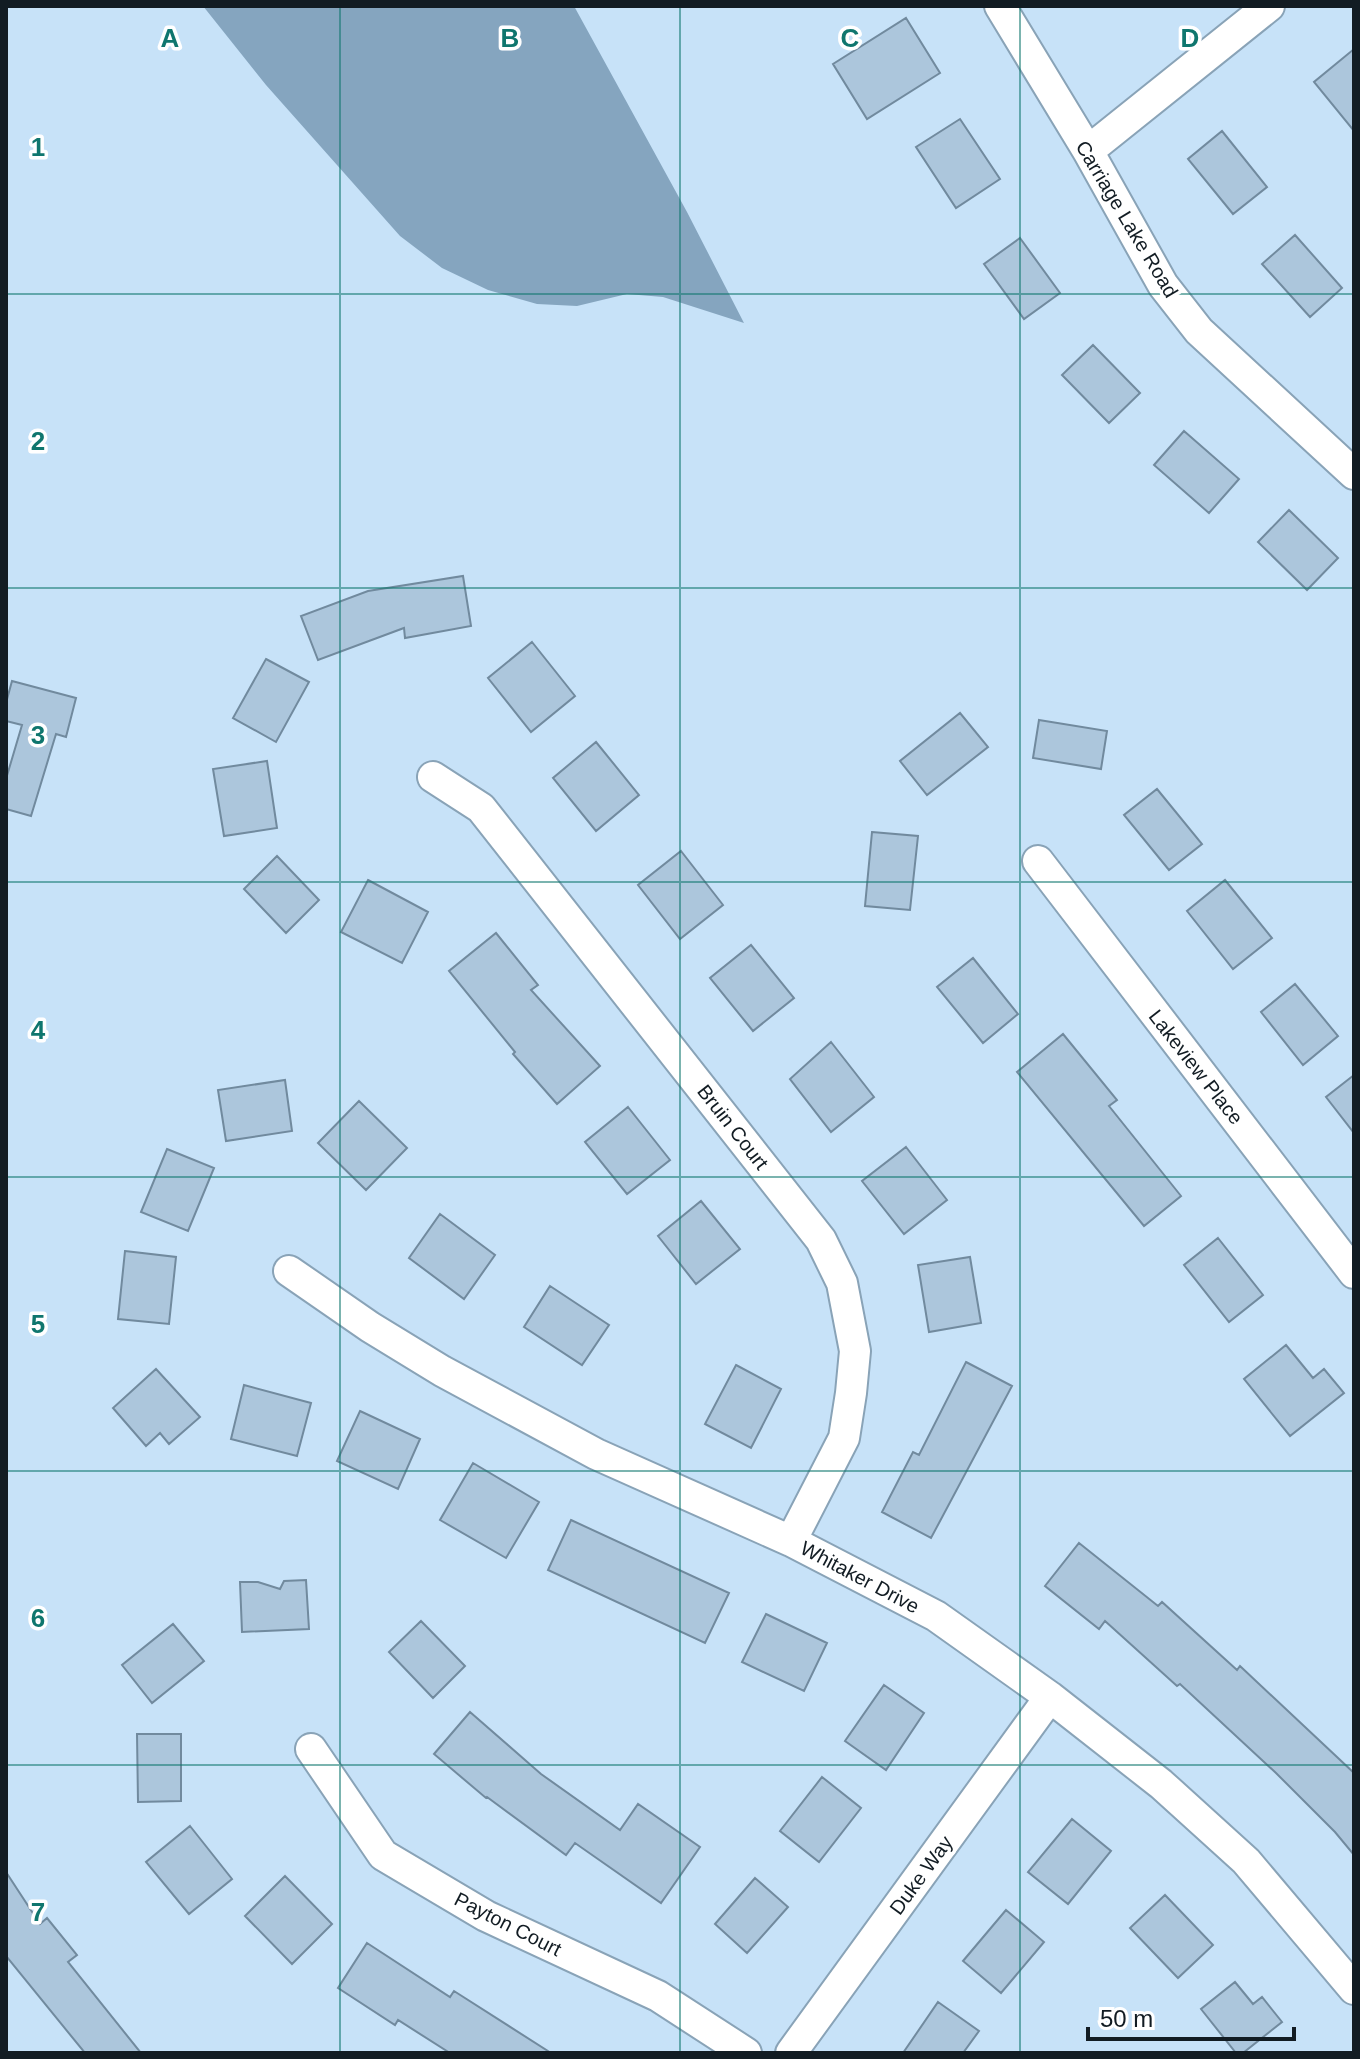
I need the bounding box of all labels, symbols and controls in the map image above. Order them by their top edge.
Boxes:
text: A [161,23,180,53]
text: B [501,23,519,53]
text: C [841,23,860,53]
text: D [1181,23,1199,53]
text: 1 [31,132,45,162]
street label: Carriage Lake Road [1071,137,1183,301]
text: 2 [31,426,45,456]
text: 3 [31,720,45,750]
street label: Lakeview Place [1145,1005,1247,1129]
text: 4 [31,1015,46,1045]
street label: Bruin Court [693,1080,773,1174]
text: 5 [31,1309,45,1339]
street label: Whitaker Drive [797,1537,923,1617]
text: 6 [31,1603,45,1633]
street label: Duke Way [885,1832,957,1918]
street label: Payton Court [451,1888,565,1960]
text: 7 [31,1897,45,1927]
scale bar [1088,1991,1294,2041]
text: 50 m [1100,2005,1153,2032]

